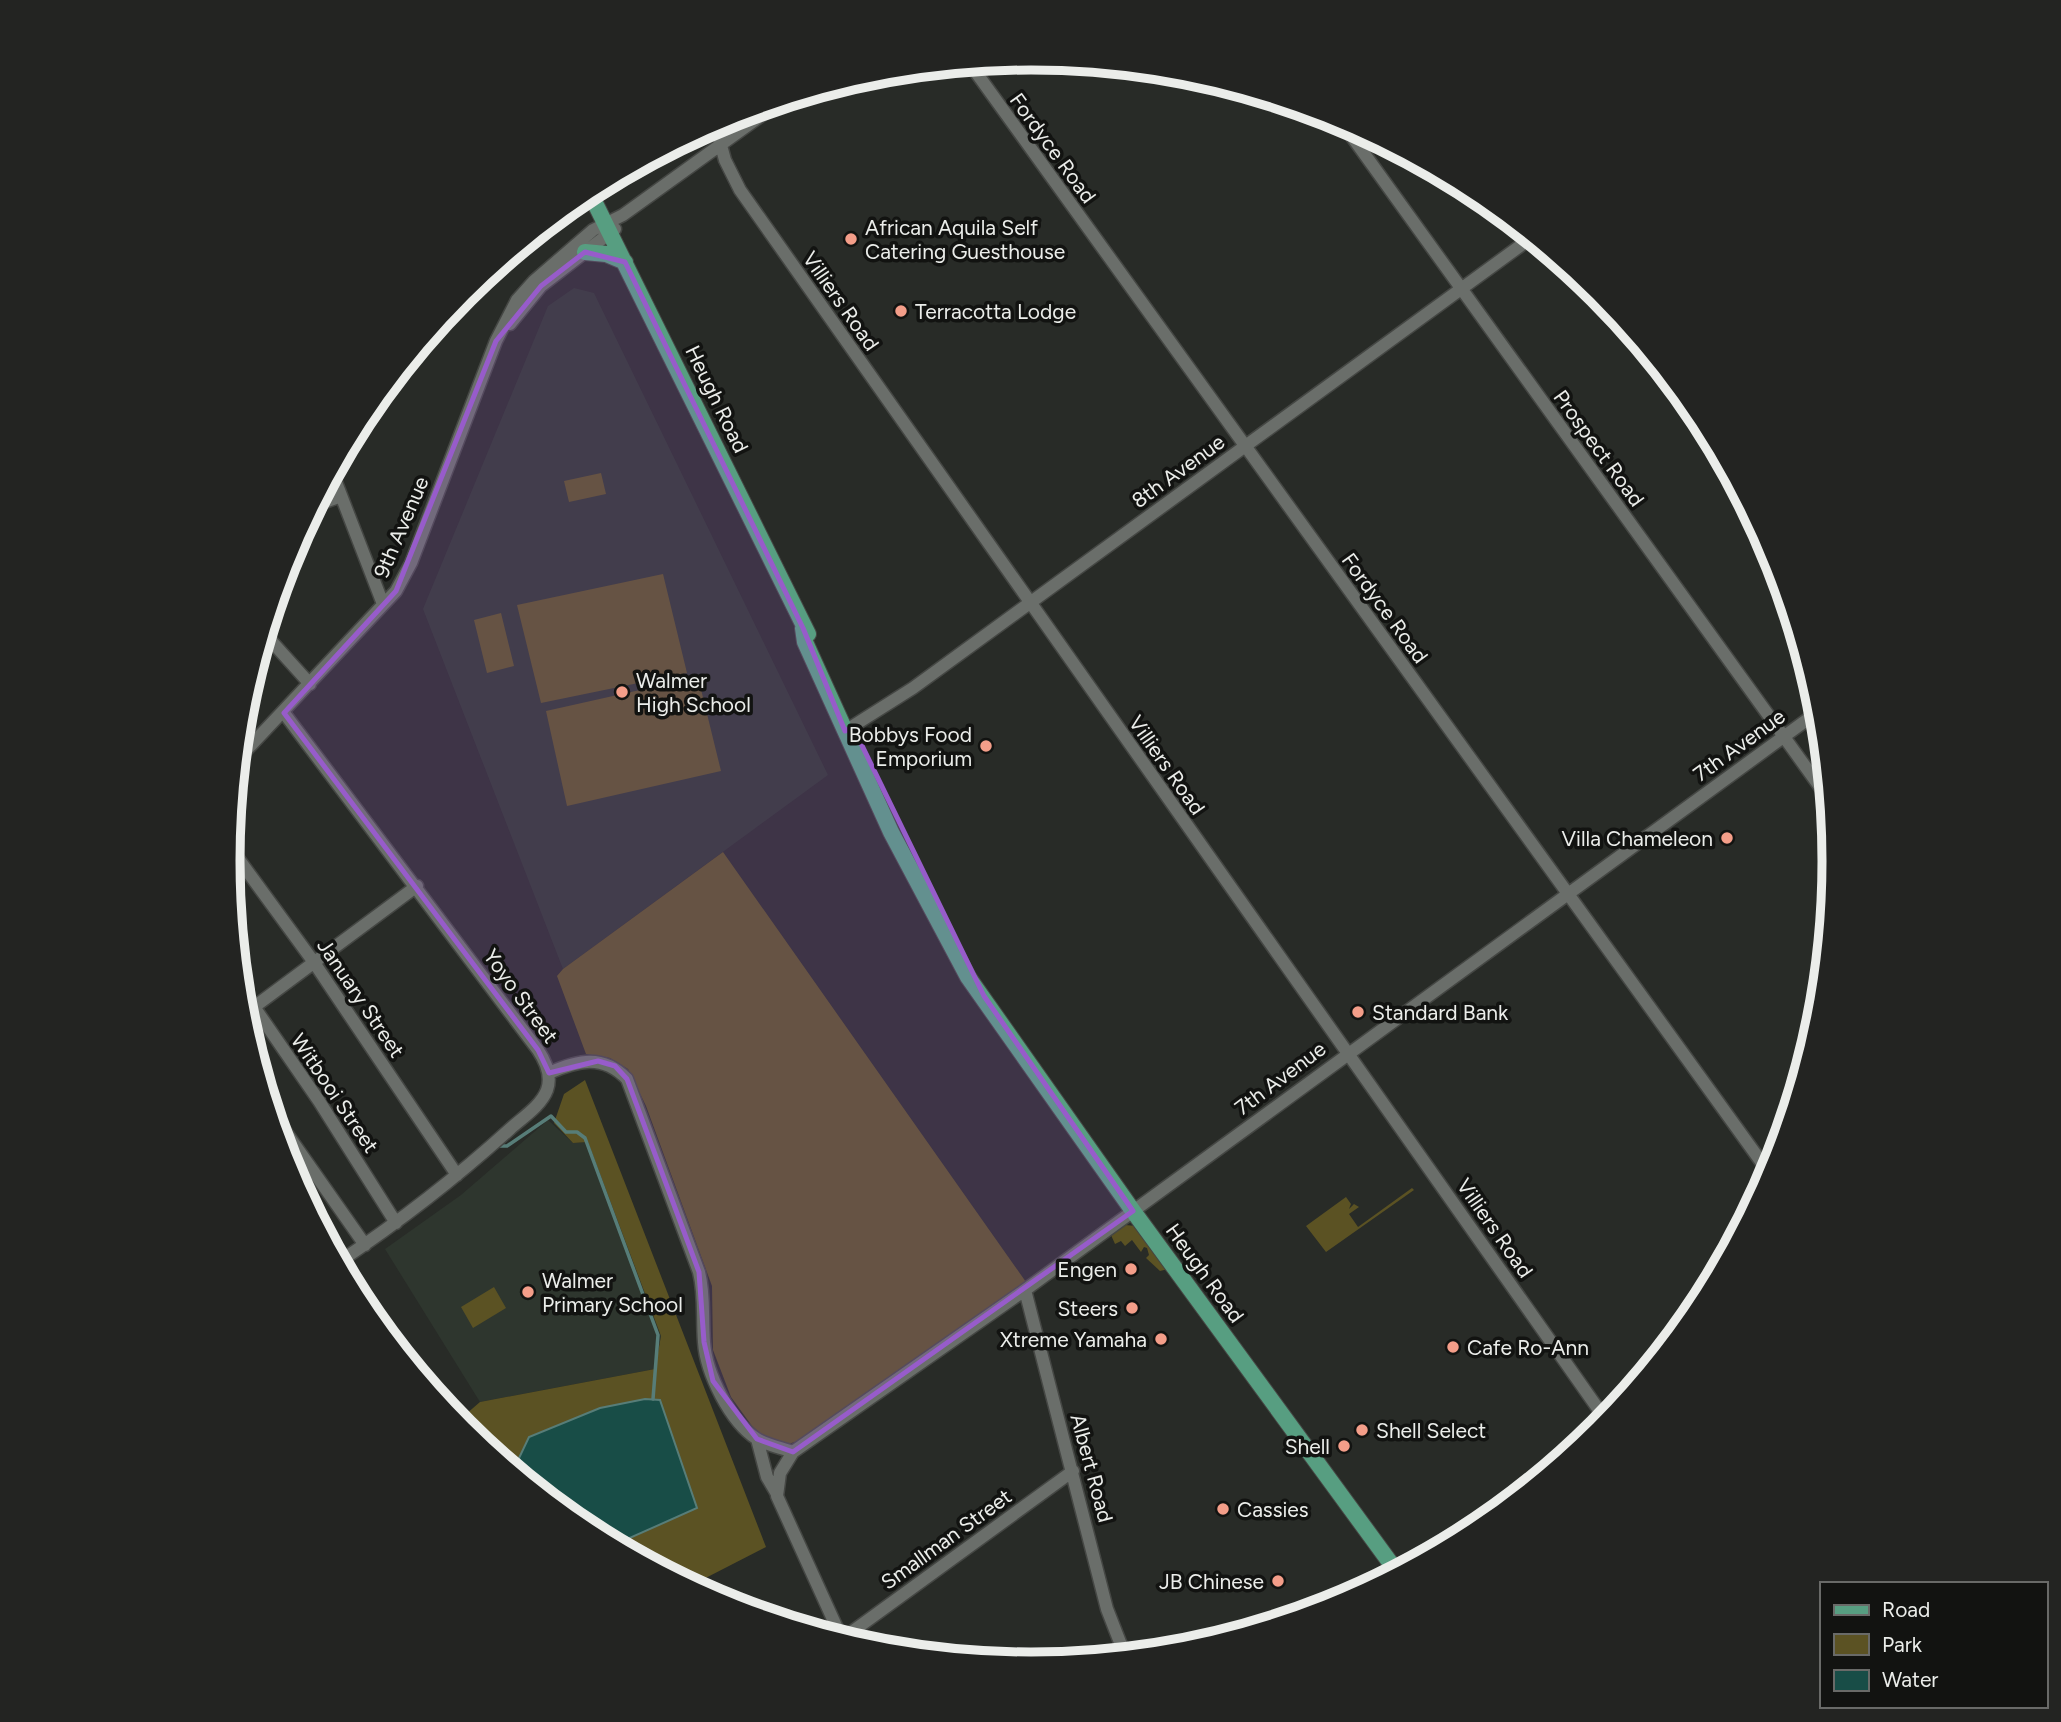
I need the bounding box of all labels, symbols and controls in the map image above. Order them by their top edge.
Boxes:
street label: Fordyce Road [1005,88,1101,208]
place label: African Aquila Self Catering Guesthouse [865,215,1065,264]
marker: African Aquila Self Catering Guesthouse [843,231,859,247]
street label: Villiers Road [798,247,884,355]
place label: Terracotta Lodge [915,299,1076,324]
marker: Terracotta Lodge [893,303,909,319]
street label: Heugh Road [680,341,754,457]
street label: Prospect Road [1548,385,1650,511]
street label: 8th Avenue [1127,429,1229,513]
street label: 9th Avenue [368,473,434,581]
street label: Fordyce Road [1337,548,1433,668]
place label: Walmer High School [636,668,751,717]
marker: Walmer High School [614,684,630,700]
street label: 7th Avenue [1688,703,1790,787]
street label: Villiers Road [1124,711,1210,819]
place label: Bobbys Food Emporium [849,722,972,771]
marker: Bobbys Food Emporium [978,738,994,754]
place label: Villa Chameleon [1562,826,1713,851]
marker: Villa Chameleon [1719,830,1735,846]
street label: January Street [312,934,410,1062]
street label: Yoyo Street [478,944,564,1048]
place label: Standard Bank [1372,1000,1509,1025]
marker: Standard Bank [1350,1004,1366,1020]
street label: Witbooi Street [286,1029,384,1157]
street label: 7th Avenue [1230,1036,1330,1120]
street label: Villiers Road [1452,1174,1538,1282]
street label: Heugh Road [1161,1219,1249,1327]
place label: Engen [1057,1257,1117,1282]
marker: Engen [1123,1261,1139,1277]
place label: Walmer Primary School [542,1268,683,1317]
marker: Walmer Primary School [520,1284,536,1300]
place label: Steers [1057,1296,1118,1321]
marker: Steers [1124,1300,1140,1316]
place label: Xtreme Yamaha [1000,1327,1147,1352]
marker: Xtreme Yamaha [1153,1331,1169,1347]
place label: Cafe Ro-Ann [1467,1335,1589,1360]
marker: Cafe Ro-Ann [1445,1339,1461,1355]
street label: Albert Road [1066,1411,1118,1525]
place label: Shell Select [1376,1418,1486,1443]
marker: Shell Select [1354,1422,1370,1438]
place label: Shell [1285,1434,1330,1459]
marker: Shell [1336,1438,1352,1454]
street label: Smallman Street [876,1483,1016,1595]
place label: Cassies [1237,1497,1309,1522]
marker: Cassies [1215,1501,1231,1517]
place label: JB Chinese [1159,1569,1264,1594]
marker: JB Chinese [1270,1573,1286,1589]
legend [1820,1582,2047,1708]
text: Road [1882,1597,1930,1622]
text: Park [1882,1632,1923,1657]
text: Water [1882,1667,1938,1692]

